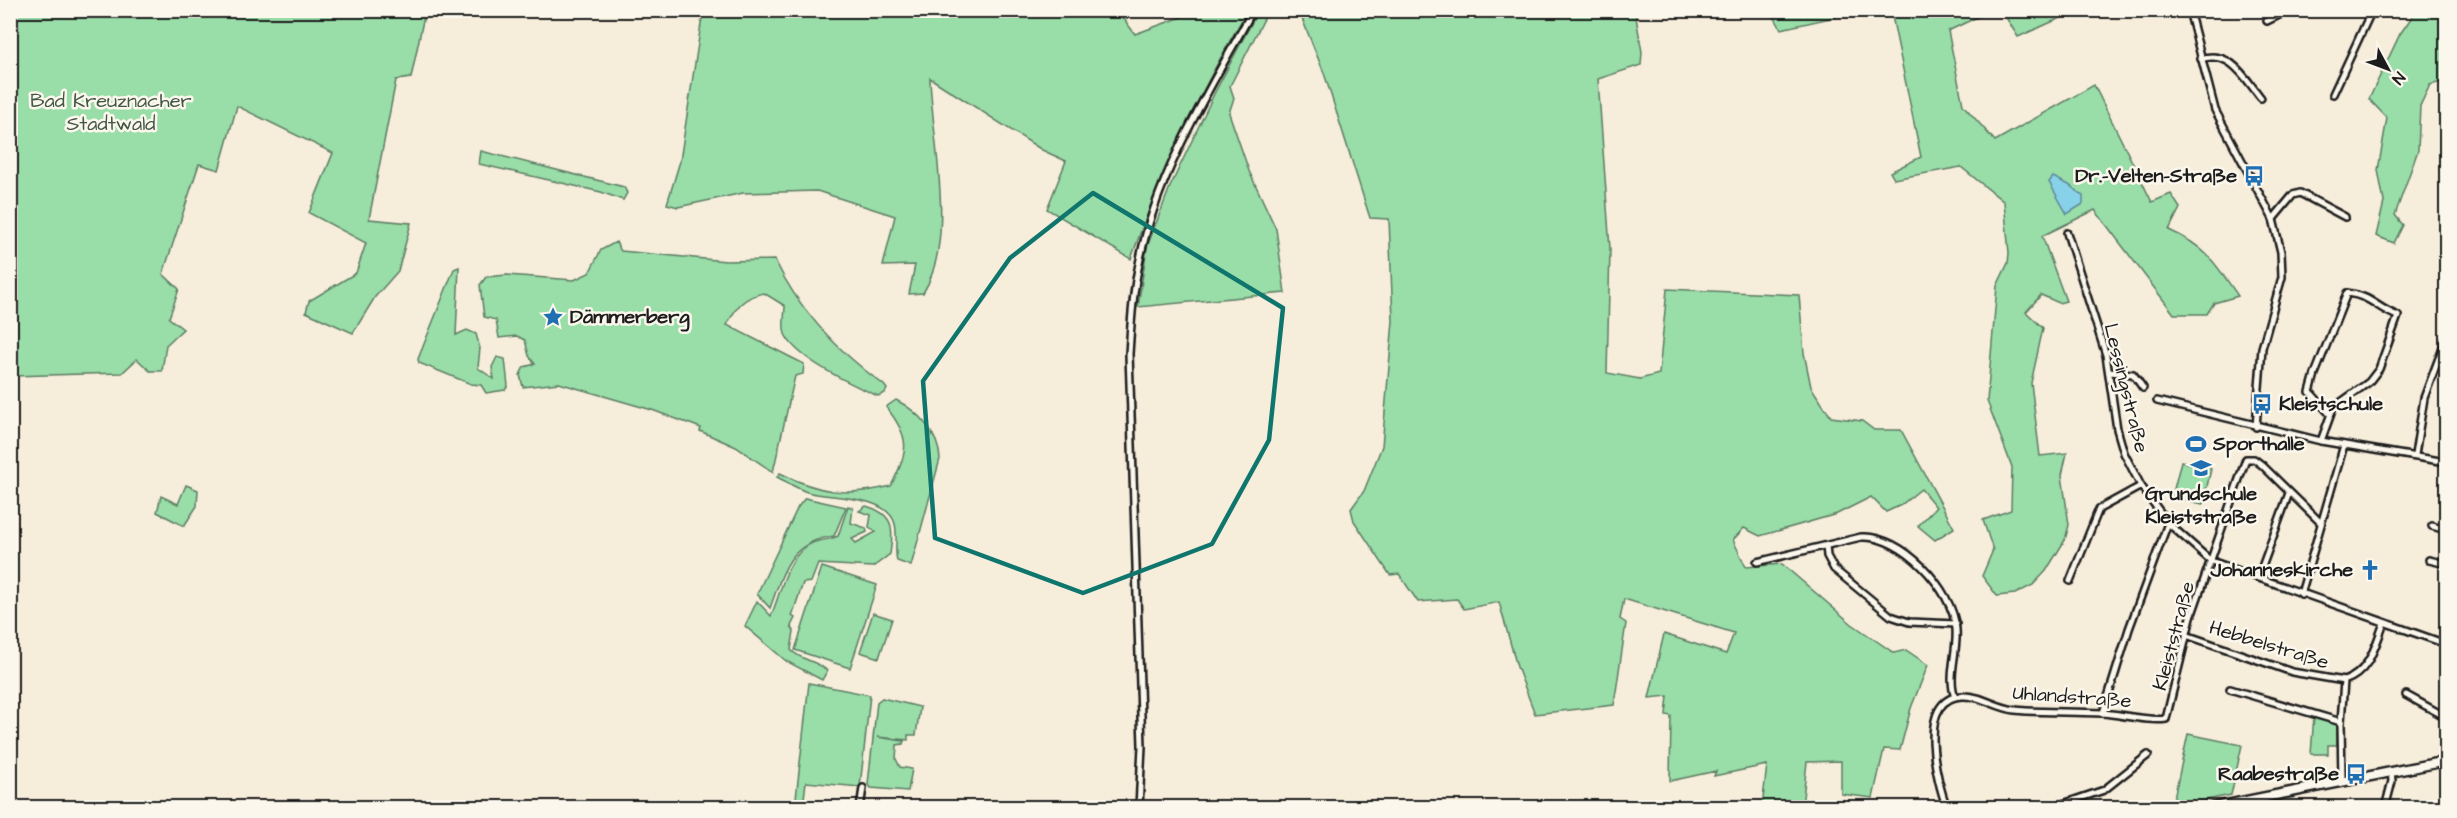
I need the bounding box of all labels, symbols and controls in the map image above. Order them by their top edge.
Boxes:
north arrow [2358,39,2418,99]
text: N [2387,67,2410,89]
park label: Bad Kreuznacher Stadtwald [30,87,192,138]
place label: Dr.-Velten-Straße [2075,162,2237,190]
bus stop icon: Dr.-Velten-Straße [2242,164,2266,188]
place label: Dämmerberg [570,303,690,332]
place icon: Dämmerberg [541,305,565,329]
street label: Lessingstraße [2095,320,2156,456]
place label: Kleistschule [2279,390,2383,418]
bus stop icon: Kleistschule [2250,392,2274,416]
place label: Sporthalle [2212,430,2305,458]
sports icon: Sporthalle [2184,432,2208,456]
school or university icon: Grundschule Kleiststraße [2189,456,2213,480]
place label: Grundschule Kleiststraße [2145,480,2257,531]
place label: Johanneskirche [2210,556,2353,584]
church icon: Johanneskirche [2358,558,2382,582]
street label: Kleiststraße [2146,578,2202,694]
street label: Hebbelstraße [2206,614,2332,677]
street label: Uhlandstraße [2012,679,2133,715]
place label: Raabestraße [2218,760,2339,788]
bus stop icon: Raabestraße [2344,762,2368,786]

